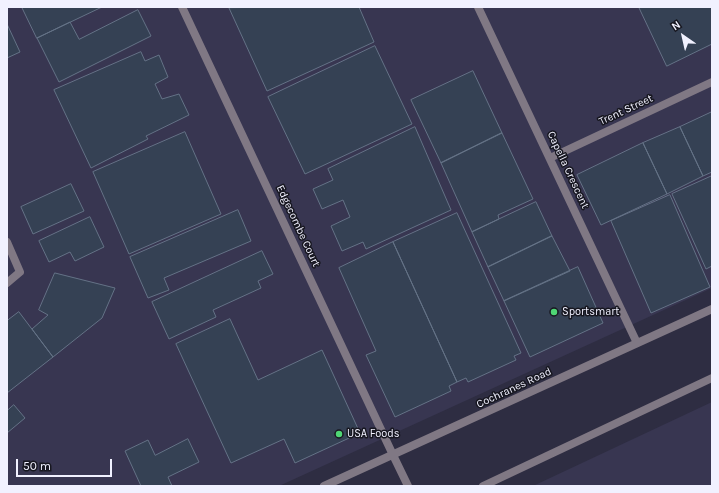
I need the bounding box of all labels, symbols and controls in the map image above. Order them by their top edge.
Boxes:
north arrow [663,16,703,56]
text: N [669,18,683,33]
street label: Trent Street [597,92,655,128]
street label: Capella Crescent [544,129,592,211]
street label: Edgecombe Court [273,183,323,269]
place label: Sportsmart [562,305,619,319]
marker: Sportsmart [549,307,559,317]
street label: Cochranes Road [474,365,554,411]
place label: USA Foods [347,427,400,441]
marker: USA Foods [334,429,344,439]
scale bar [18,451,114,477]
text: 50 m [23,459,51,473]

